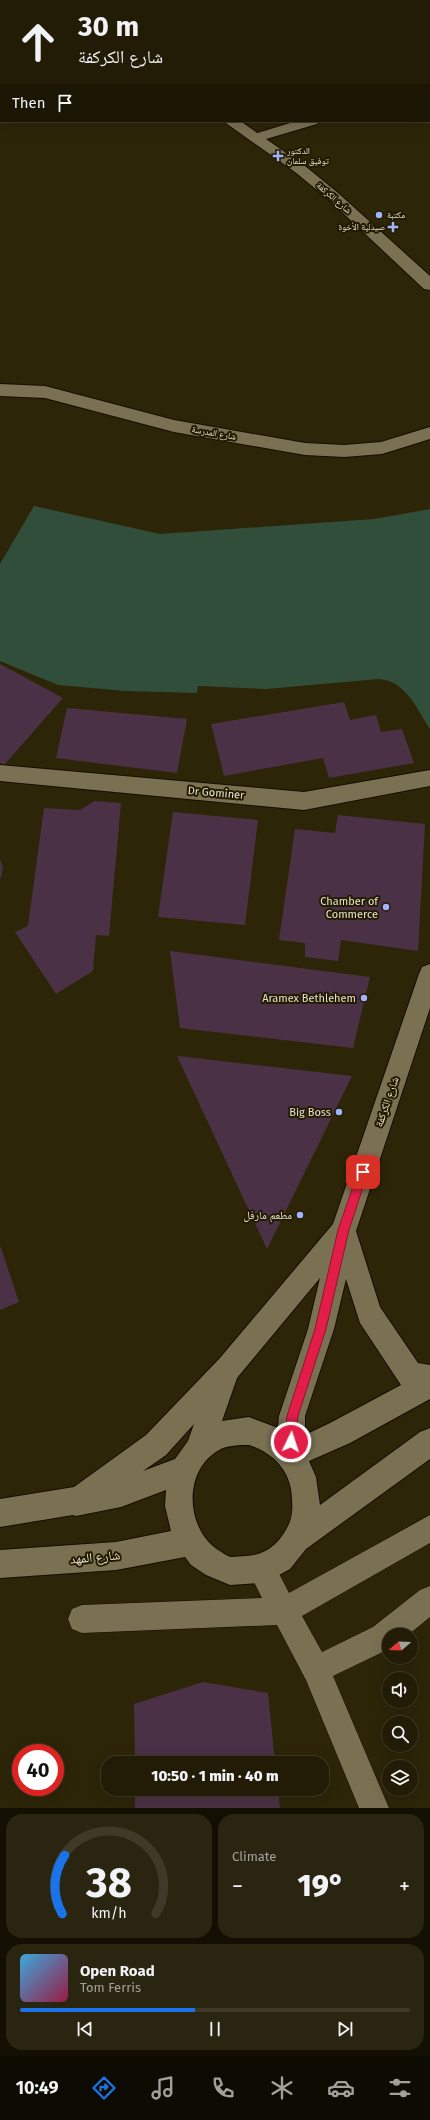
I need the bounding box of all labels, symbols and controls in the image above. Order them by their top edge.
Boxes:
text: 30 m [78,10,139,43]
icon: ahead [12,16,64,68]
text: شارع الكركفة [78,46,163,68]
icon: arrive [54,92,76,114]
text: Then [12,94,46,112]
place label: الدكتور توفيق سلمان [286,146,329,166]
marker: الدكتور توفيق سلمان [272,150,284,162]
street label: شارع الكركفة [314,180,353,217]
marker: مكتبة [374,210,384,220]
place label: مكتبة [387,210,405,220]
place label: صيدلية الأخوة [338,222,385,232]
marker: صيدلية الأخوة [388,222,398,232]
street label: شارع المدرسة [191,424,237,443]
street label: Dr Gominer [187,784,246,802]
place label: Chamber of Commerce [320,895,379,921]
marker: Chamber of Commerce [381,902,391,912]
place label: Aramex Bethlehem [262,992,356,1005]
marker: Aramex Bethlehem [359,993,369,1003]
street label: شارع الكركفة [372,1075,402,1129]
place label: Big Boss [289,1106,331,1119]
marker: Big Boss [334,1107,344,1117]
pin [346,1155,380,1189]
icon: arrive [352,1161,374,1183]
place label: مطعم مارفل [244,1209,292,1223]
marker: مطعم مارفل [295,1210,305,1220]
position arrow [270,1421,312,1463]
street label: شارع المهد [69,1547,121,1569]
north arrow [382,1628,418,1664]
map controls [382,1628,418,1796]
button: sound [382,1672,418,1708]
button: search [382,1716,418,1752]
speed limit sign: 40 [12,1744,64,1796]
button: layers [382,1760,418,1796]
text: 10:50 · 1 min · 40 m [151,1767,279,1785]
text: Climate [232,1849,276,1864]
text: 38 [85,1858,132,1908]
text: 19° [298,1868,344,1904]
text: − [232,1873,243,1900]
text: + [399,1873,410,1900]
text: km/h [91,1905,127,1922]
text: Open Road [80,1962,155,1980]
text: Tom Ferris [80,1980,141,1995]
icon: previous [74,2018,96,2040]
icon: pause [204,2018,226,2040]
icon: next [334,2018,356,2040]
icon: directions [90,2074,118,2102]
icon: music [149,2074,177,2102]
icon: phone [209,2074,237,2102]
icon: climate [268,2074,296,2102]
icon: car [327,2074,355,2102]
icon: filters [386,2074,414,2102]
text: 10:49 [16,2077,59,2099]

